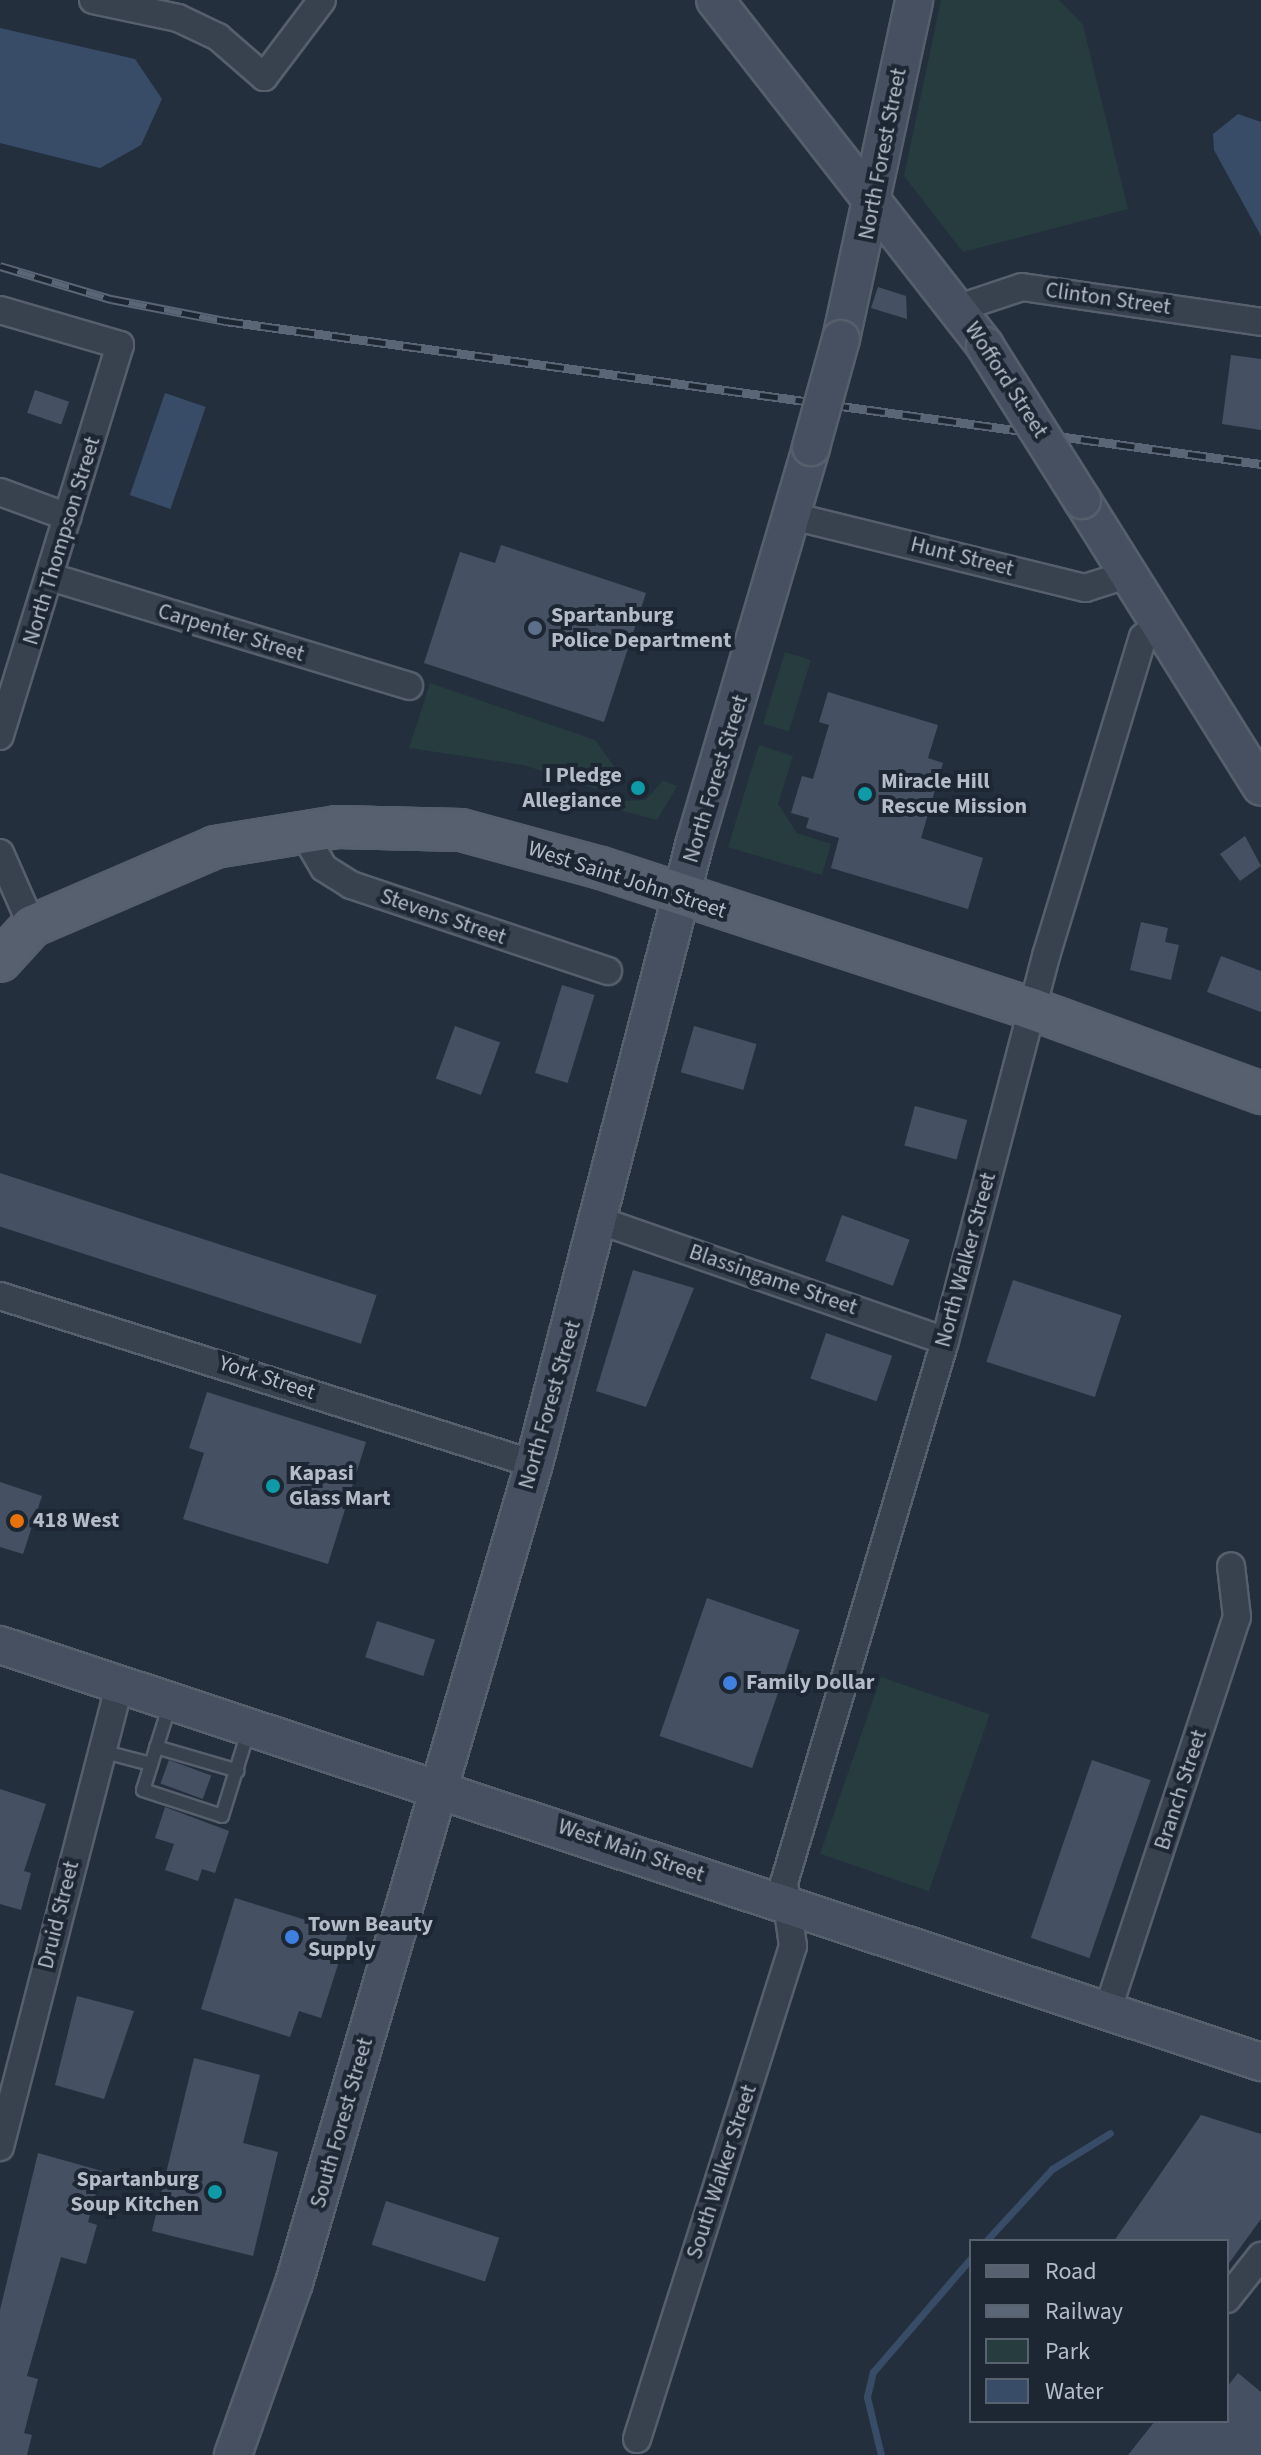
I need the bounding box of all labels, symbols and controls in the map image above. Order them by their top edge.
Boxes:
street label: North Forest Street [853,66,913,242]
street label: Clinton Street [1044,277,1172,321]
street label: Wofford Street [959,317,1053,443]
street label: North Thompson Street [18,434,106,648]
street label: Hunt Street [908,531,1016,583]
street label: Carpenter Street [155,598,307,668]
place label: Spartanburg Police Department [551,602,731,654]
marker: Spartanburg Police Department [526,619,544,637]
street label: North Forest Street [678,692,754,866]
place label: I Pledge Allegiance [523,762,622,814]
place label: Miracle Hill Rescue Mission [881,768,1027,820]
marker: I Pledge Allegiance [629,779,647,797]
marker: Miracle Hill Rescue Mission [856,785,874,803]
street label: West Saint John Street [525,835,729,925]
street label: Stevens Street [377,883,509,951]
street label: North Walker Street [930,1170,1002,1350]
street label: Blassingame Street [685,1239,861,1321]
street label: North Forest Street [513,1318,587,1492]
street label: York Street [216,1350,318,1406]
place label: Kapasi Glass Mart [289,1460,390,1512]
marker: Kapasi Glass Mart [264,1477,282,1495]
place label: 418 West [33,1508,119,1534]
marker: 418 West [8,1512,26,1530]
place label: Family Dollar [746,1670,874,1696]
marker: Family Dollar [721,1674,739,1692]
street label: Branch Street [1149,1727,1213,1853]
street label: West Main Street [554,1814,708,1888]
street label: Druid Street [33,1858,85,1972]
place label: Town Beauty Supply [308,1911,433,1962]
marker: Town Beauty Supply [283,1928,301,1946]
street label: South Forest Street [305,2035,379,2211]
street label: South Walker Street [681,2082,763,2262]
place label: Spartanburg Soup Kitchen [71,2166,199,2218]
marker: Spartanburg Soup Kitchen [206,2183,224,2201]
legend [969,2239,1229,2423]
text: Road [1045,2254,1097,2289]
text: Railway [1045,2294,1123,2329]
text: Park [1045,2334,1090,2369]
text: Water [1045,2374,1103,2409]

